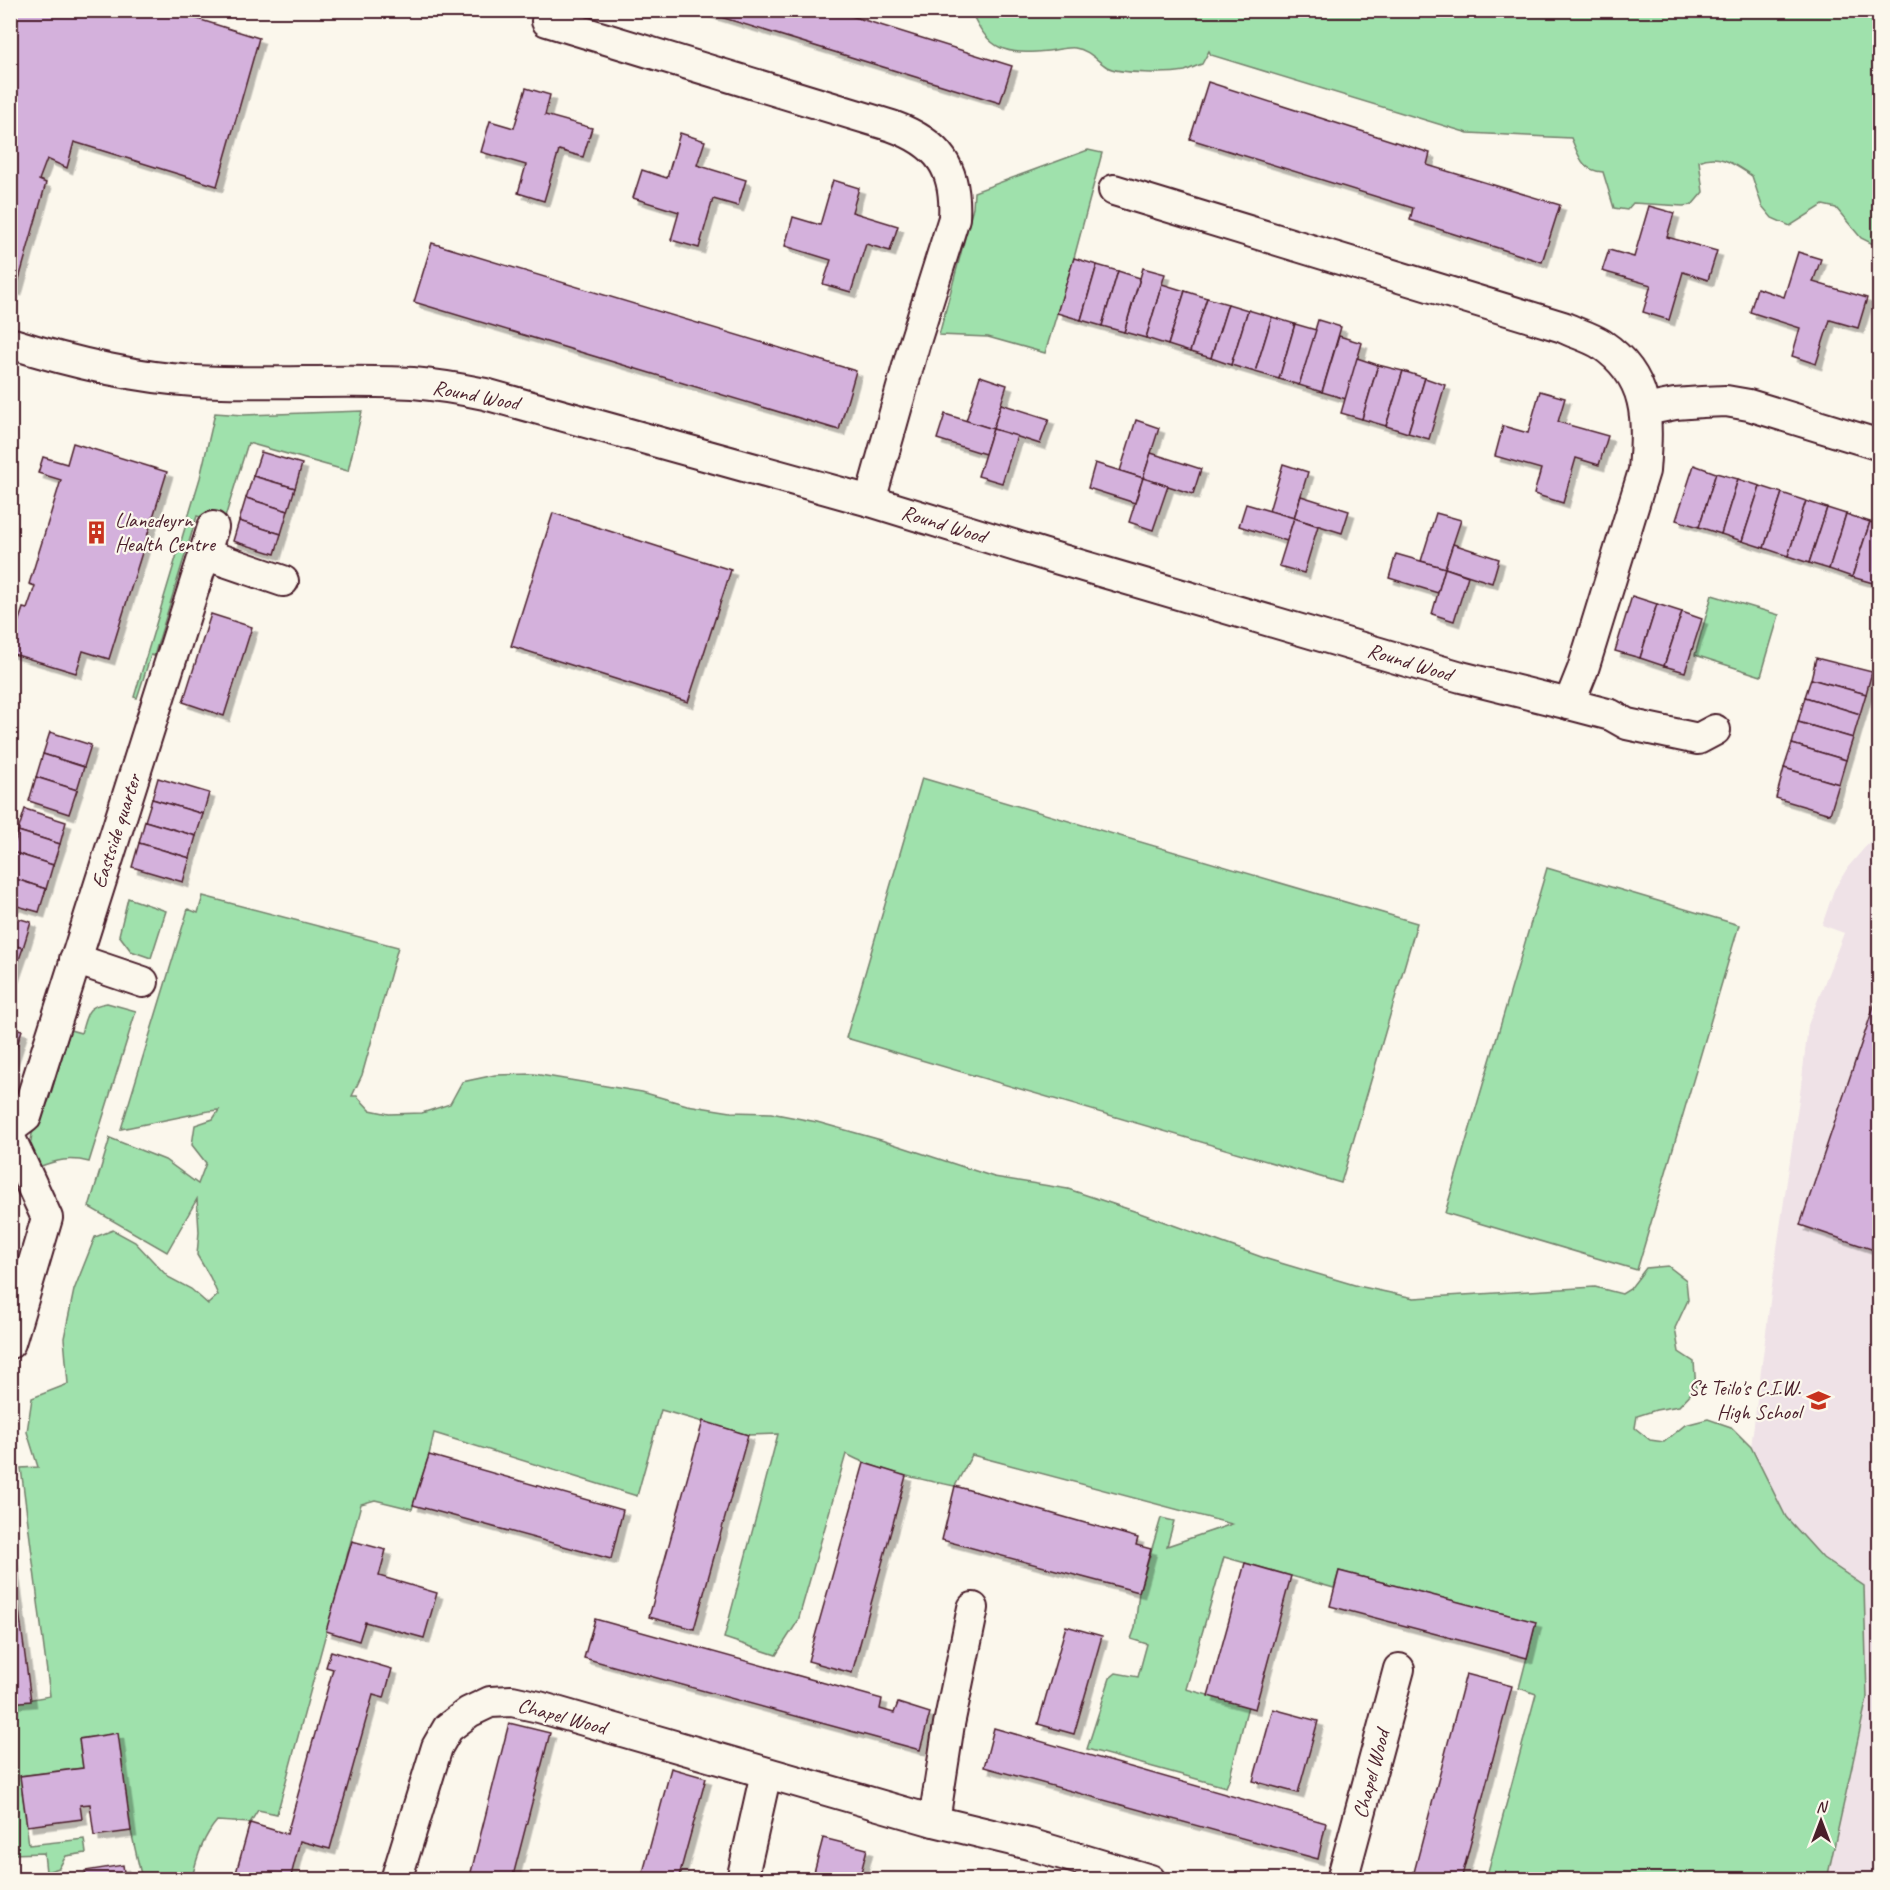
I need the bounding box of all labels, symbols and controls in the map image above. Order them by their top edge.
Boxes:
street label: Round Wood [431,374,524,417]
street label: Round Wood [898,499,992,550]
place label: Llanedeyrn Health Centre [115,507,217,557]
building icon: Llanedeyrn Health Centre [84,519,110,545]
street label: Round Wood [1364,637,1458,688]
street label: Eastside quarter [85,769,147,891]
place label: St Teilo's C.I.W. High School [1688,1375,1804,1425]
school or university icon: St Teilo's C.I.W. High School [1806,1387,1832,1413]
street label: Chapel Wood [515,1692,613,1741]
street label: Chapel Wood [1347,1723,1396,1821]
north arrow [1791,1791,1851,1851]
text: N [1816,1797,1829,1817]

